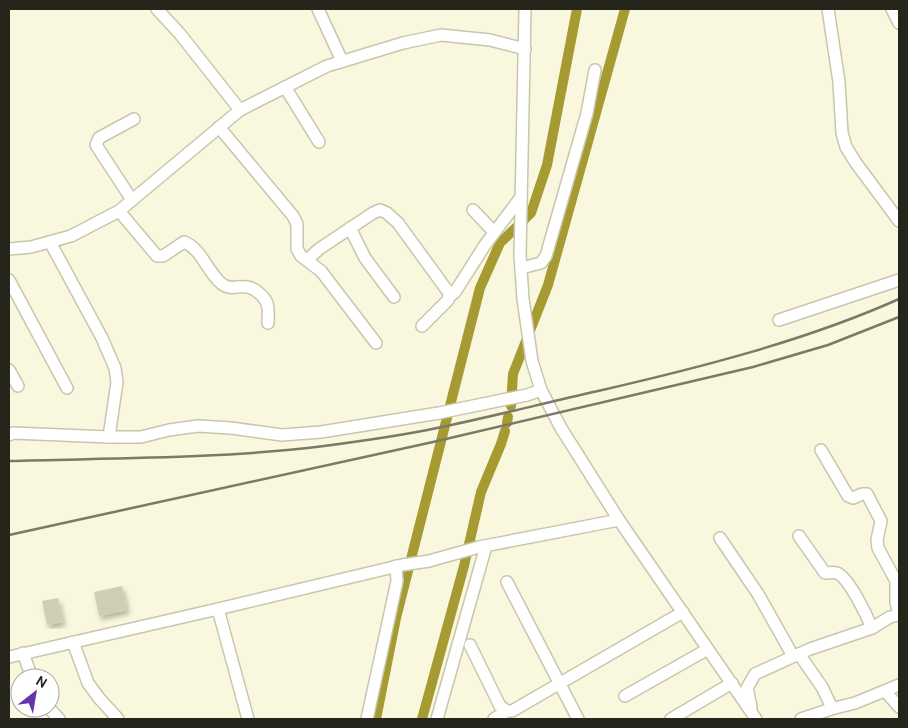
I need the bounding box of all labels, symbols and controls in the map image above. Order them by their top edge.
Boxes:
north arrow [10,668,60,718]
text: N [33,672,51,692]

